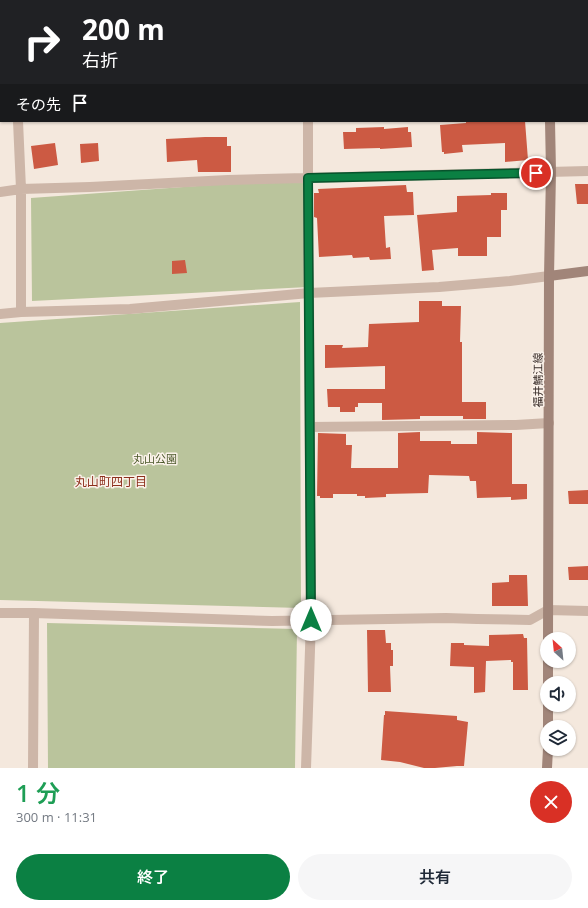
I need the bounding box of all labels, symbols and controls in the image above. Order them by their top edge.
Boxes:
text: 200 m [82,10,165,48]
icon: right [16,16,68,68]
text: 右折 [82,48,118,72]
icon: arrive [69,92,91,114]
text: その先 [16,94,61,114]
pin [519,156,553,190]
icon: arrive [525,162,547,184]
street label: 福井鯖江線 [530,353,545,408]
park label: 丸山公園 [133,451,177,466]
district label: 丸山町四丁目 [75,473,147,490]
position arrow [290,599,332,641]
north arrow [540,632,576,668]
map controls [540,632,576,756]
button: sound [540,676,576,712]
button: layers [540,720,576,756]
text: 1 分 [16,776,60,809]
button: close [530,781,572,823]
text: 300 m · 11:31 [16,808,97,826]
button: 終了 [16,854,290,900]
button: 共有 [298,854,572,900]

